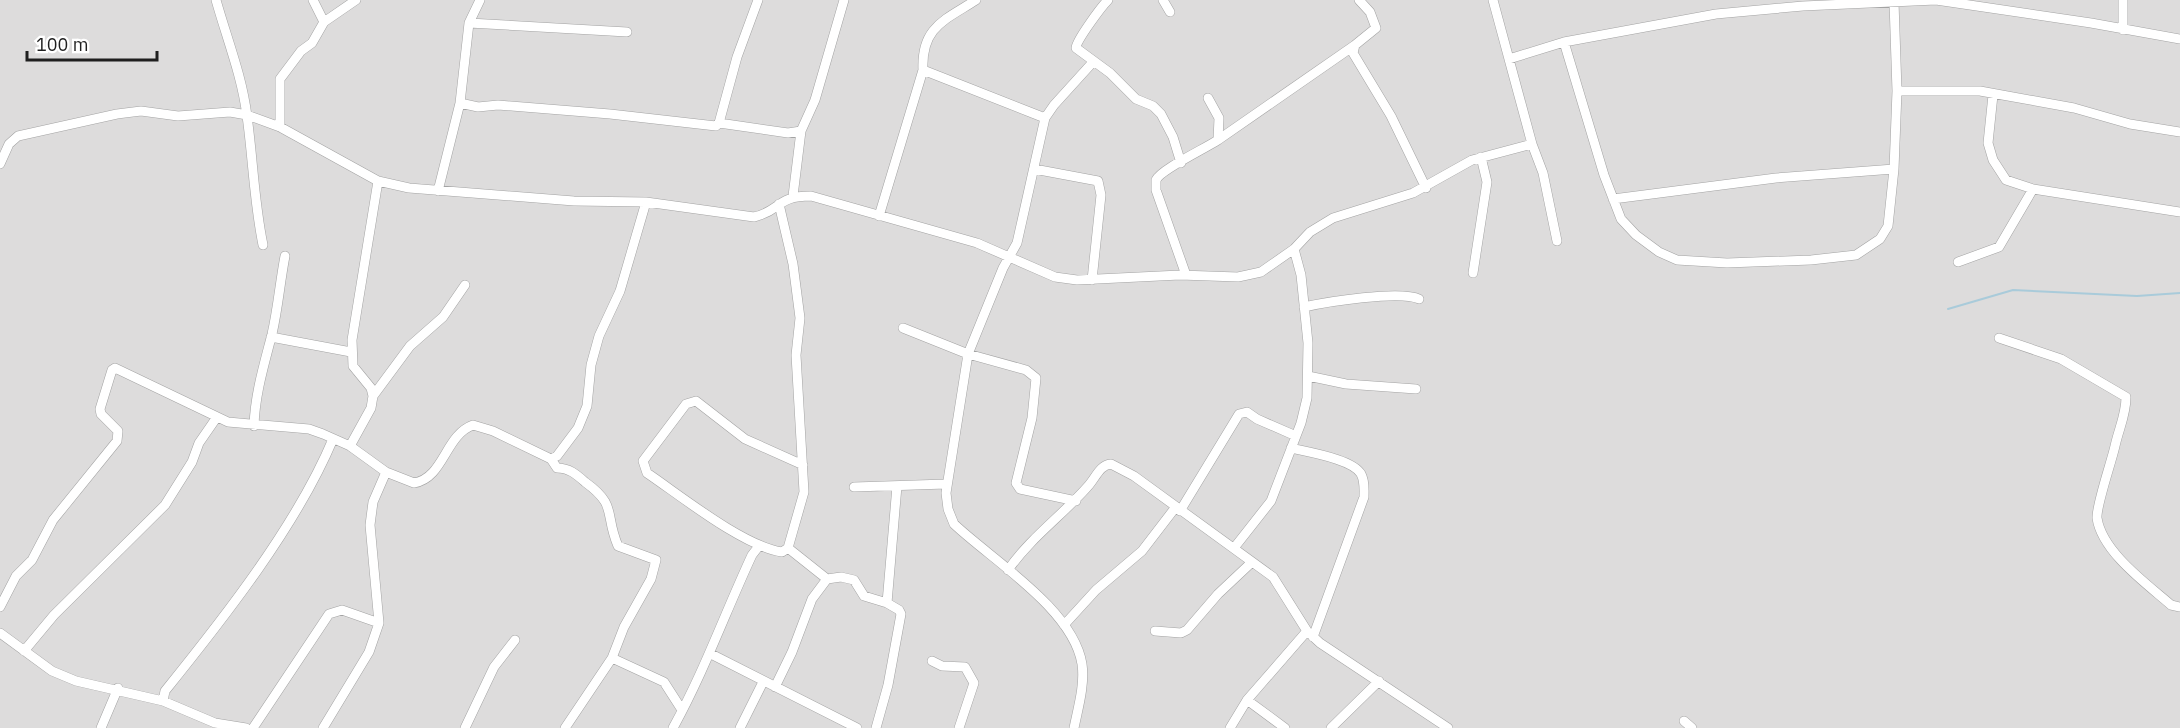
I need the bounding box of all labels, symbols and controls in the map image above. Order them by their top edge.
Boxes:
scale bar [27,24,158,62]
text: 100 m [36,33,88,56]

